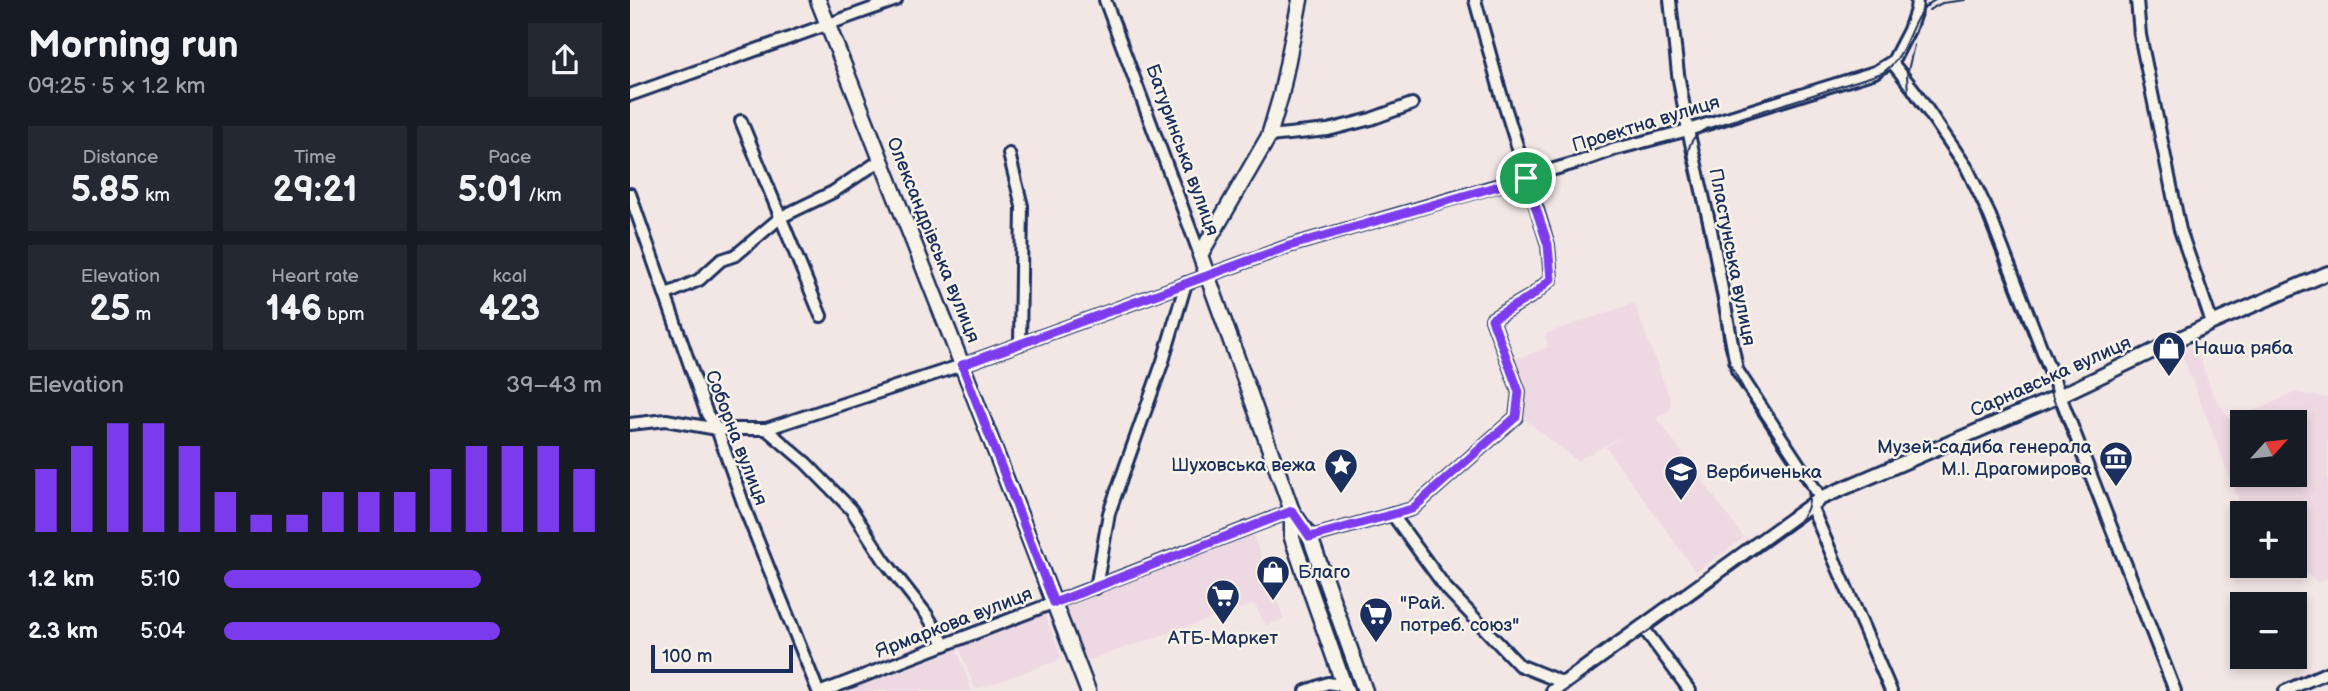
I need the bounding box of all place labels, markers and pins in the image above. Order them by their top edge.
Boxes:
pin [1496,148,1556,208]
shop icon: Наша ряба [2150,329,2188,378]
place label: Наша ряба [2194,337,2293,360]
place label: Музей-садиба генерала М.І. Драгомирова [1877,436,2092,481]
museum icon: Музей-садиба генерала М.І. Драгомирова [2097,439,2135,488]
place icon: Шуховська вежа [1322,446,1360,495]
school or university icon: Вербиченька [1662,453,1700,502]
place label: Шуховська вежа [1171,454,1316,477]
place label: Вербиченька [1706,461,1822,484]
shop icon: Благо [1254,553,1292,602]
place label: Благо [1298,561,1350,584]
supermarket icon: АТБ-Маркет [1204,577,1242,626]
place label: "Рай. потреб. союз" [1400,592,1519,637]
supermarket icon: "Рай. потреб. союз" [1357,595,1395,644]
place label: АТБ-Маркет [1167,627,1278,650]

